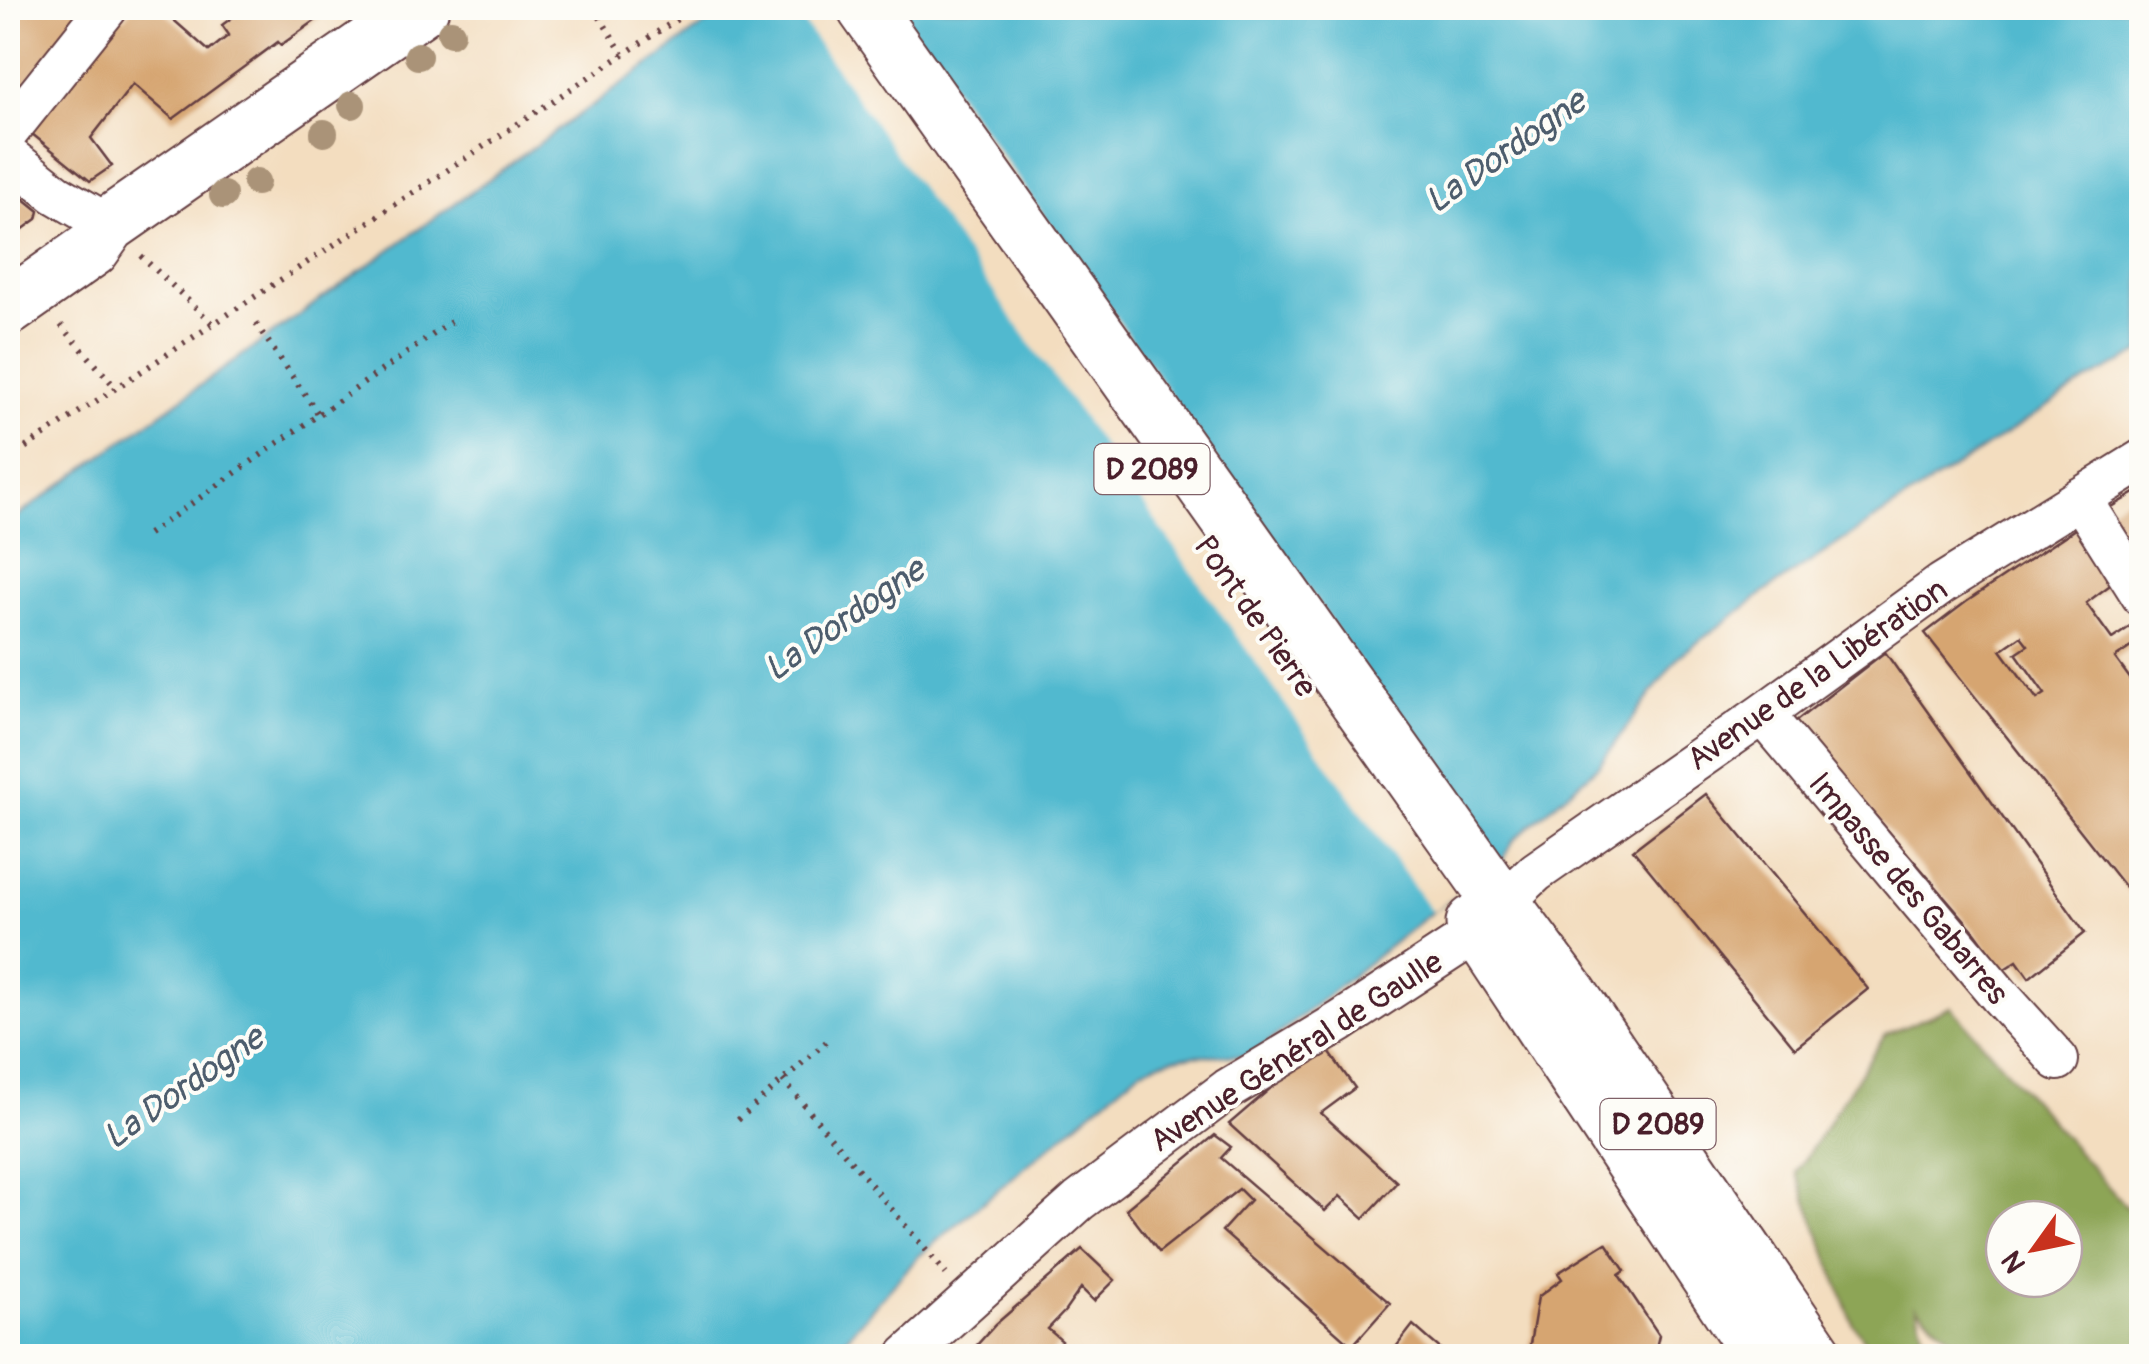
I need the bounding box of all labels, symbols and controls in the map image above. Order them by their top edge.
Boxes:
water label: La Dordogne [1417,78,1597,223]
road number: D 2089 [1094,444,1210,494]
street label: Pont de Pierre [1185,528,1326,705]
water label: La Dordogne [756,546,936,691]
street label: Avenue de la Libération [1680,570,1956,780]
street label: Impasse des Gabarres [1799,764,2017,1013]
street label: Avenue Général de Gaulle [1143,942,1451,1161]
water label: La Dordogne [95,1014,275,1159]
road number: D 2089 [1600,1099,1716,1149]
north arrow [1984,1199,2084,1299]
text: N [1994,1244,2034,1279]

